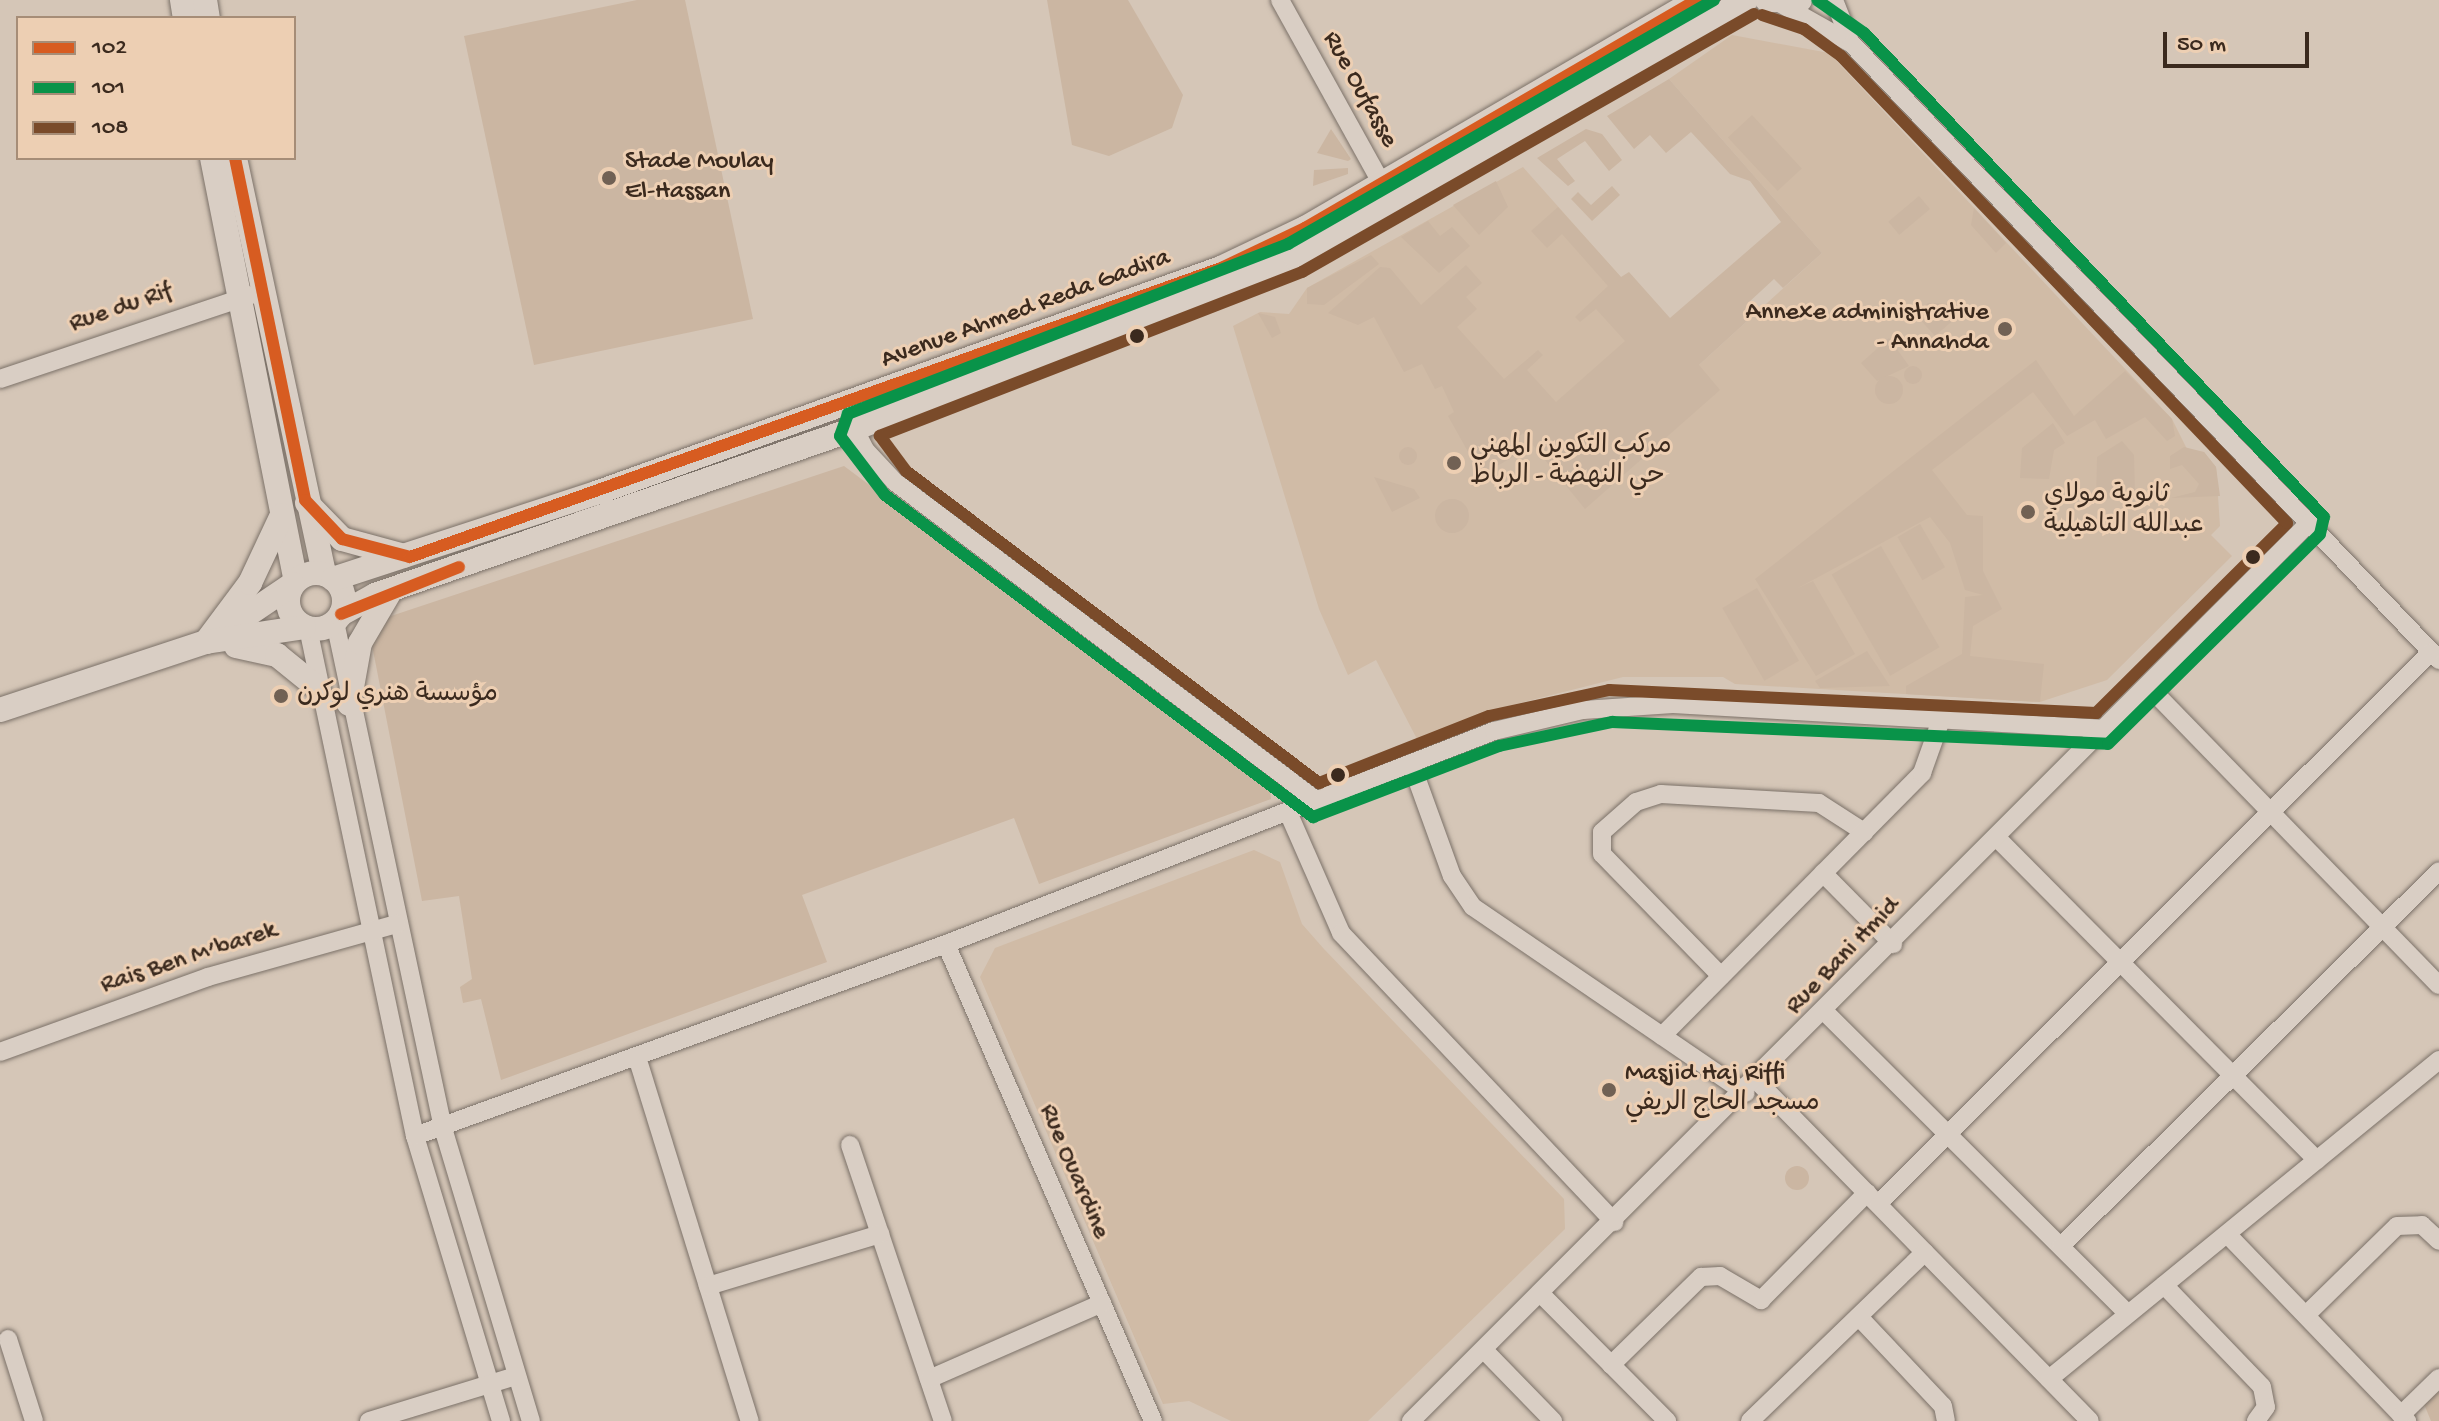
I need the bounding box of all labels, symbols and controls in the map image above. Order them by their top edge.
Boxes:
legend [16,16,296,160]
scale bar [2167,16,2313,66]
street label: Rue Oufasse [1314,26,1404,154]
text: 50 m [2177,31,2226,60]
text: 102 [92,34,127,63]
text: 101 [92,74,125,103]
text: 108 [92,114,128,143]
place label: Stade Moulay El-Hassan [625,147,774,208]
marker: Stade Moulay El-Hassan [600,169,618,187]
street label: Avenue Ahmed Reda Gadira [877,243,1175,377]
street label: Rue du Rif [66,277,176,341]
place label: Annexe administrative - Annahda [1746,298,1989,360]
marker: Annexe administrative - Annahda [1996,320,2014,338]
unlabelled marker [1129,328,1145,344]
place label: مركب التكوين المهني حي النهضة - الرباط [1470,432,1672,494]
marker: مركب التكوين المهني حي النهضة - الرباط [1445,454,1463,472]
place label: ثانوية مولاي عبدالله التاهيلية [2044,481,2204,542]
marker: ثانوية مولاي عبدالله التاهيلية [2019,503,2037,521]
unlabelled marker [2245,549,2261,565]
place label: مؤسسة هنري لوكرن [297,680,498,712]
marker: مؤسسة هنري لوكرن [272,687,290,705]
unlabelled marker [1330,767,1346,783]
street label: Rue Bani Hmid [1780,892,1908,1022]
street label: Rais Ben M’barek [97,916,281,1002]
place label: Masjid Haj Riffi مسجد الحاج الريفي [1625,1059,1820,1120]
marker: Masjid Haj Riffi مسجد الحاج الريفي [1600,1081,1618,1099]
street label: Rue Ouardine [1031,1100,1115,1244]

